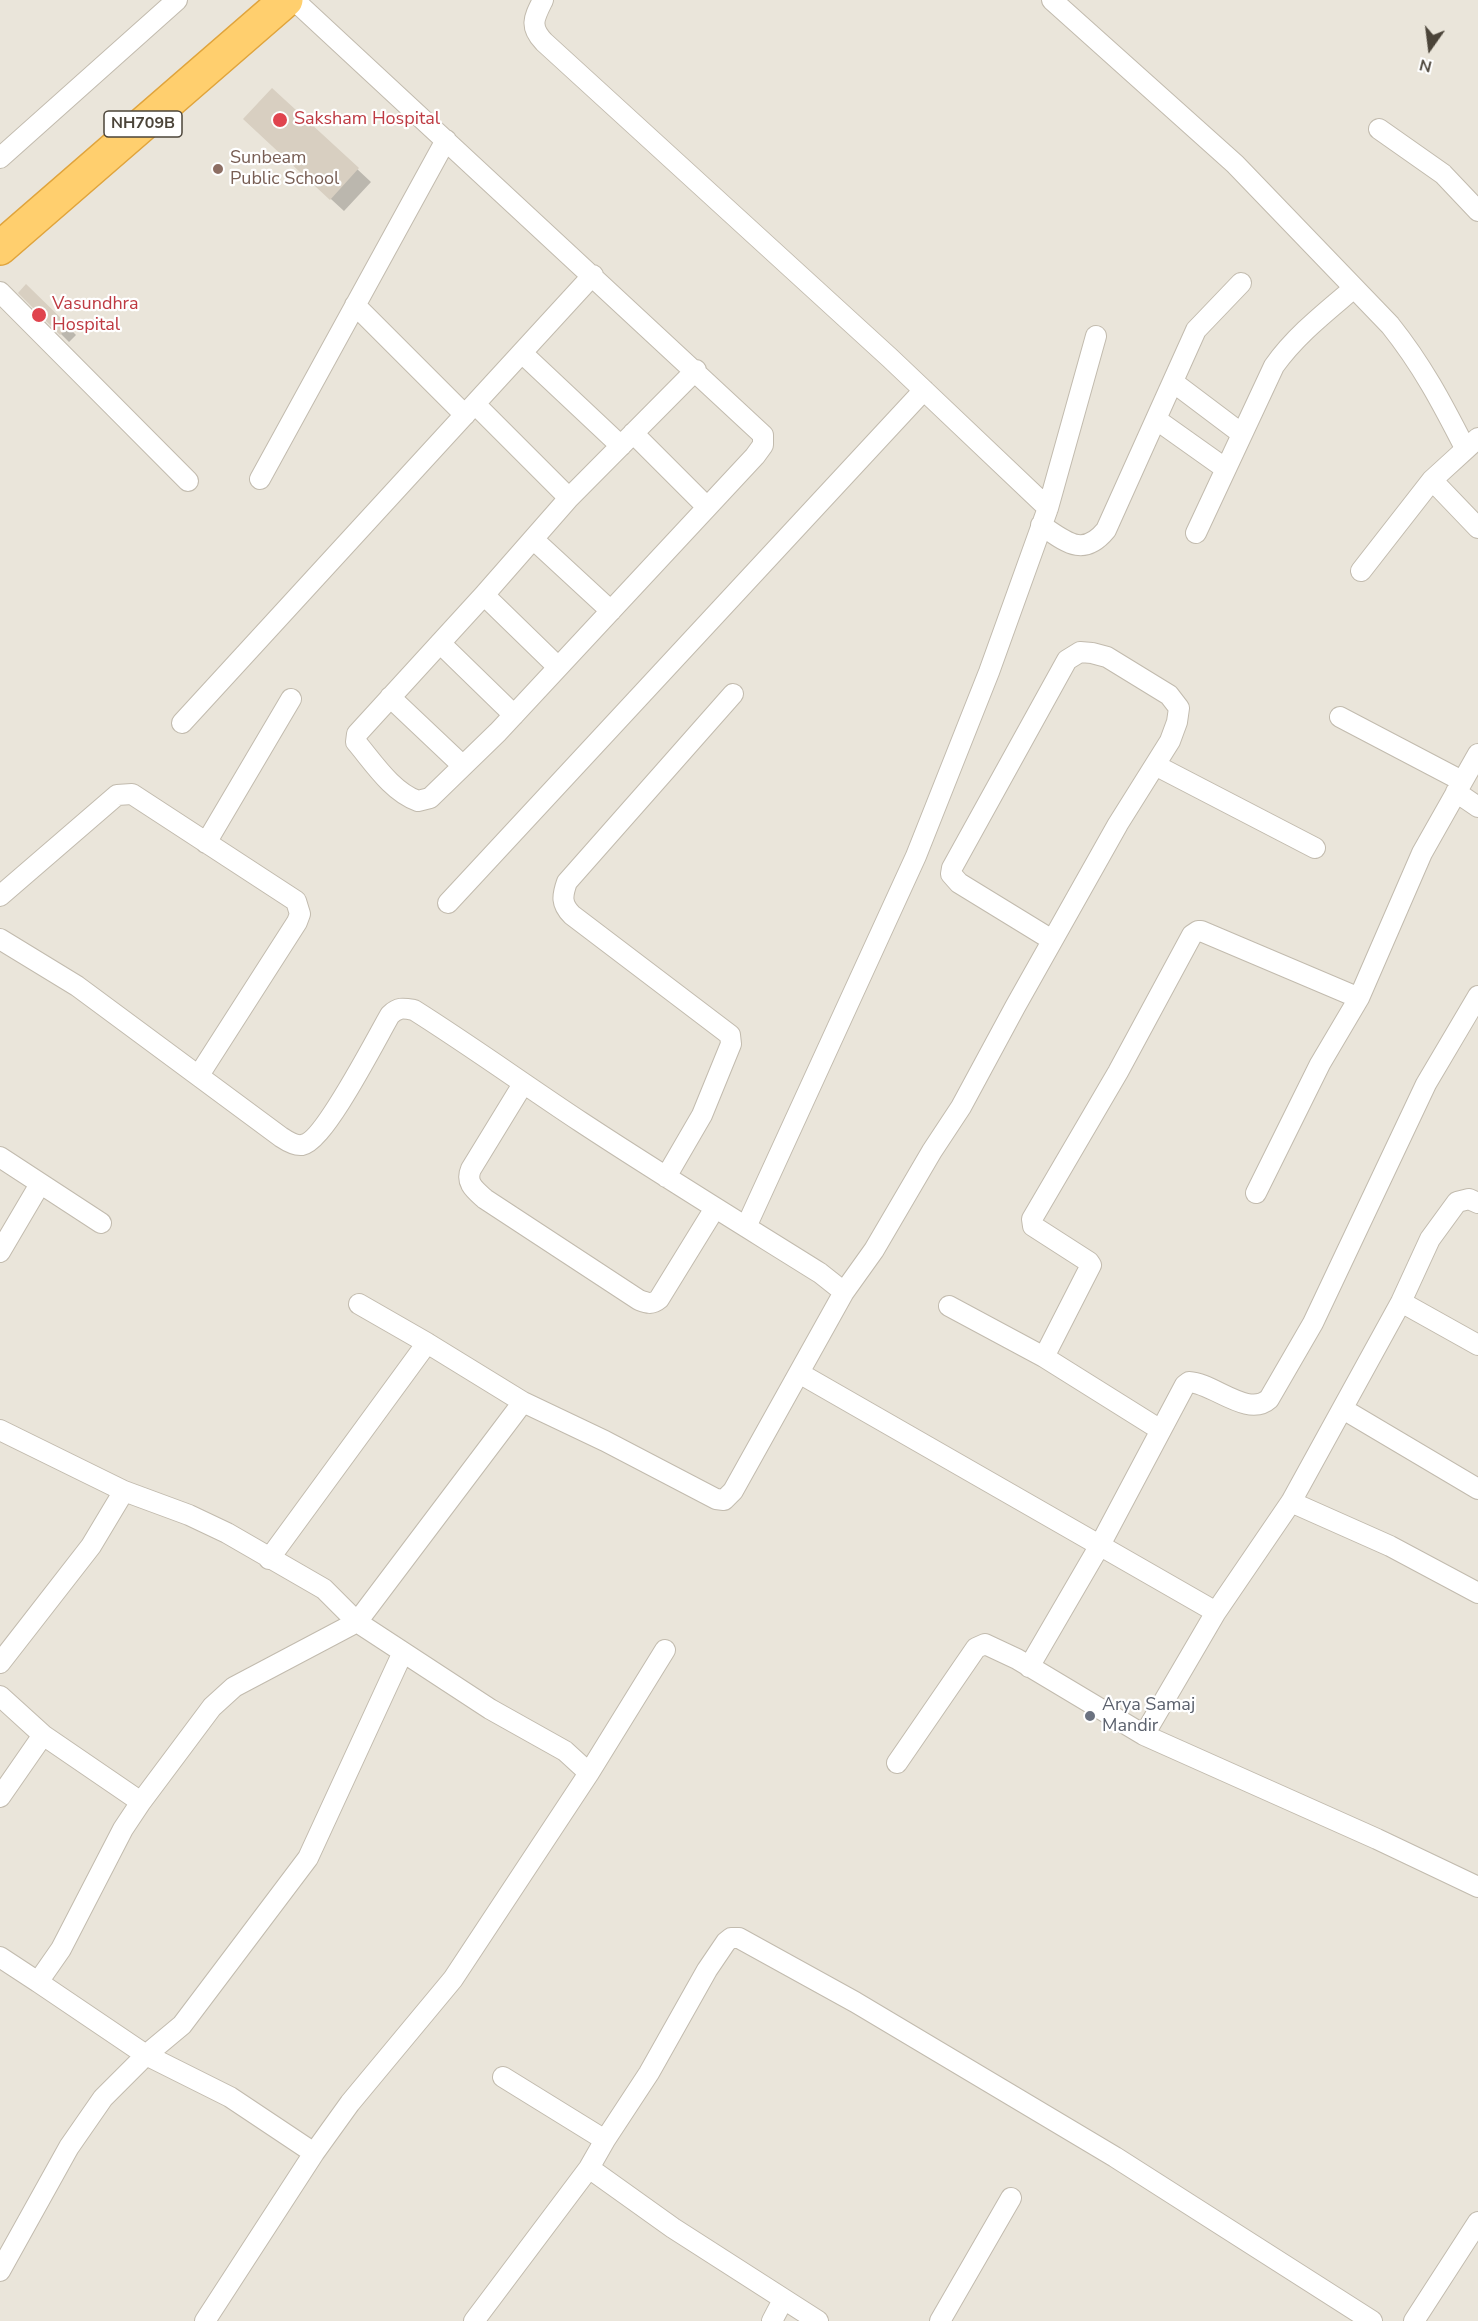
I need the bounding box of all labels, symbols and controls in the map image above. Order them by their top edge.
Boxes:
north arrow [1400,18,1460,78]
text: N [1417,53,1434,78]
place label: Saksham Hospital [294,109,440,131]
road number: NH709B [104,111,182,137]
marker: Saksham Hospital [271,111,289,129]
place label: Sunbeam Public School [230,148,339,190]
marker: Sunbeam Public School [211,162,225,176]
place label: Vasundhra Hospital [52,294,139,336]
marker: Vasundhra Hospital [30,306,48,324]
place label: Arya Samaj Mandir [1102,1695,1195,1738]
marker: Arya Samaj Mandir [1083,1709,1097,1723]

